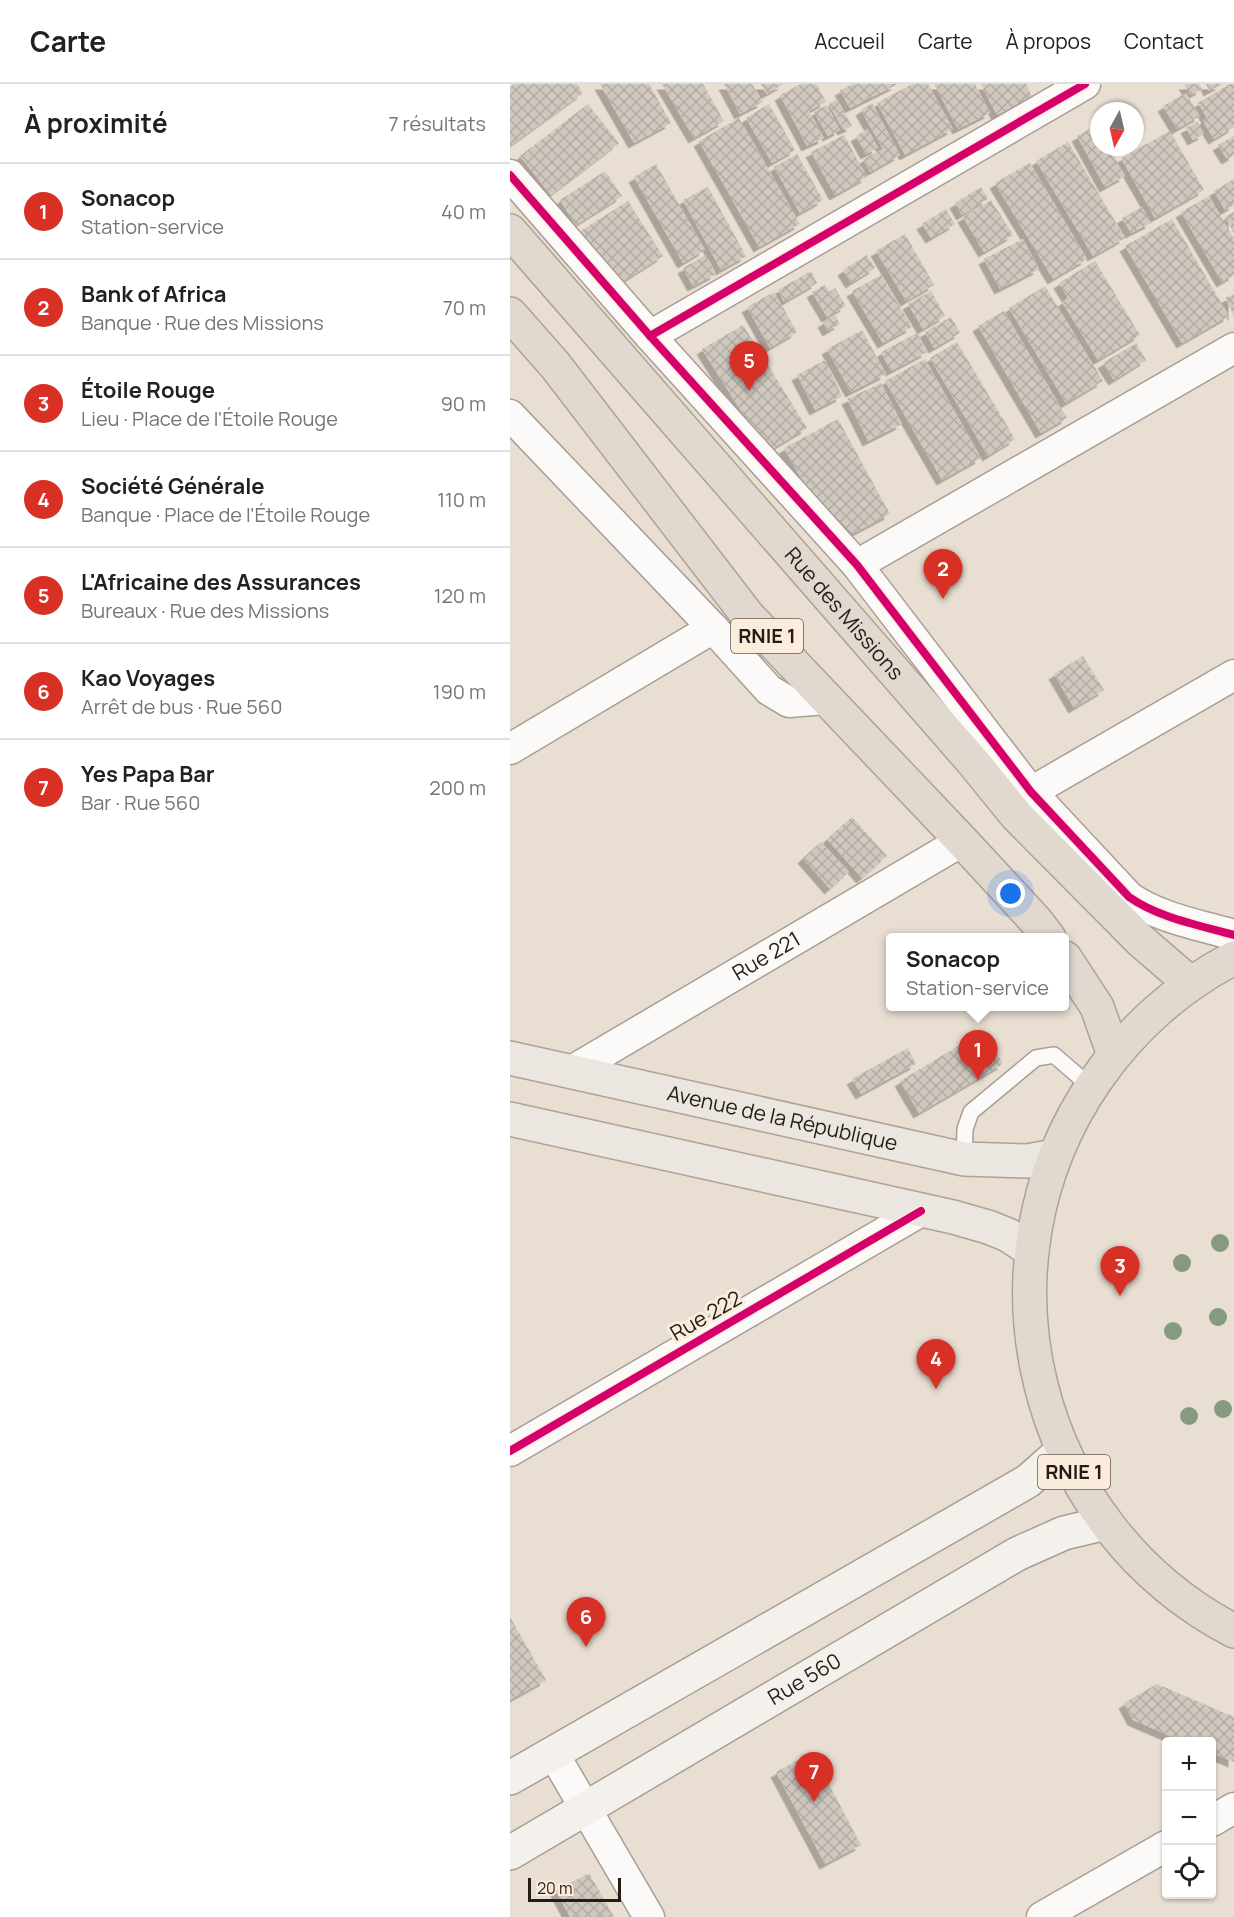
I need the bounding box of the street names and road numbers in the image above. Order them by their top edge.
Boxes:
street label: Rue des Missions [779,541,910,686]
road number: RNIE 1 [731,619,803,653]
street label: Rue 221 [727,924,805,986]
street label: Avenue de la République [665,1078,901,1157]
street label: Rue 222 [665,1283,746,1347]
road number: RNIE 1 [1038,1455,1110,1489]
street label: Rue 560 [762,1646,846,1711]

